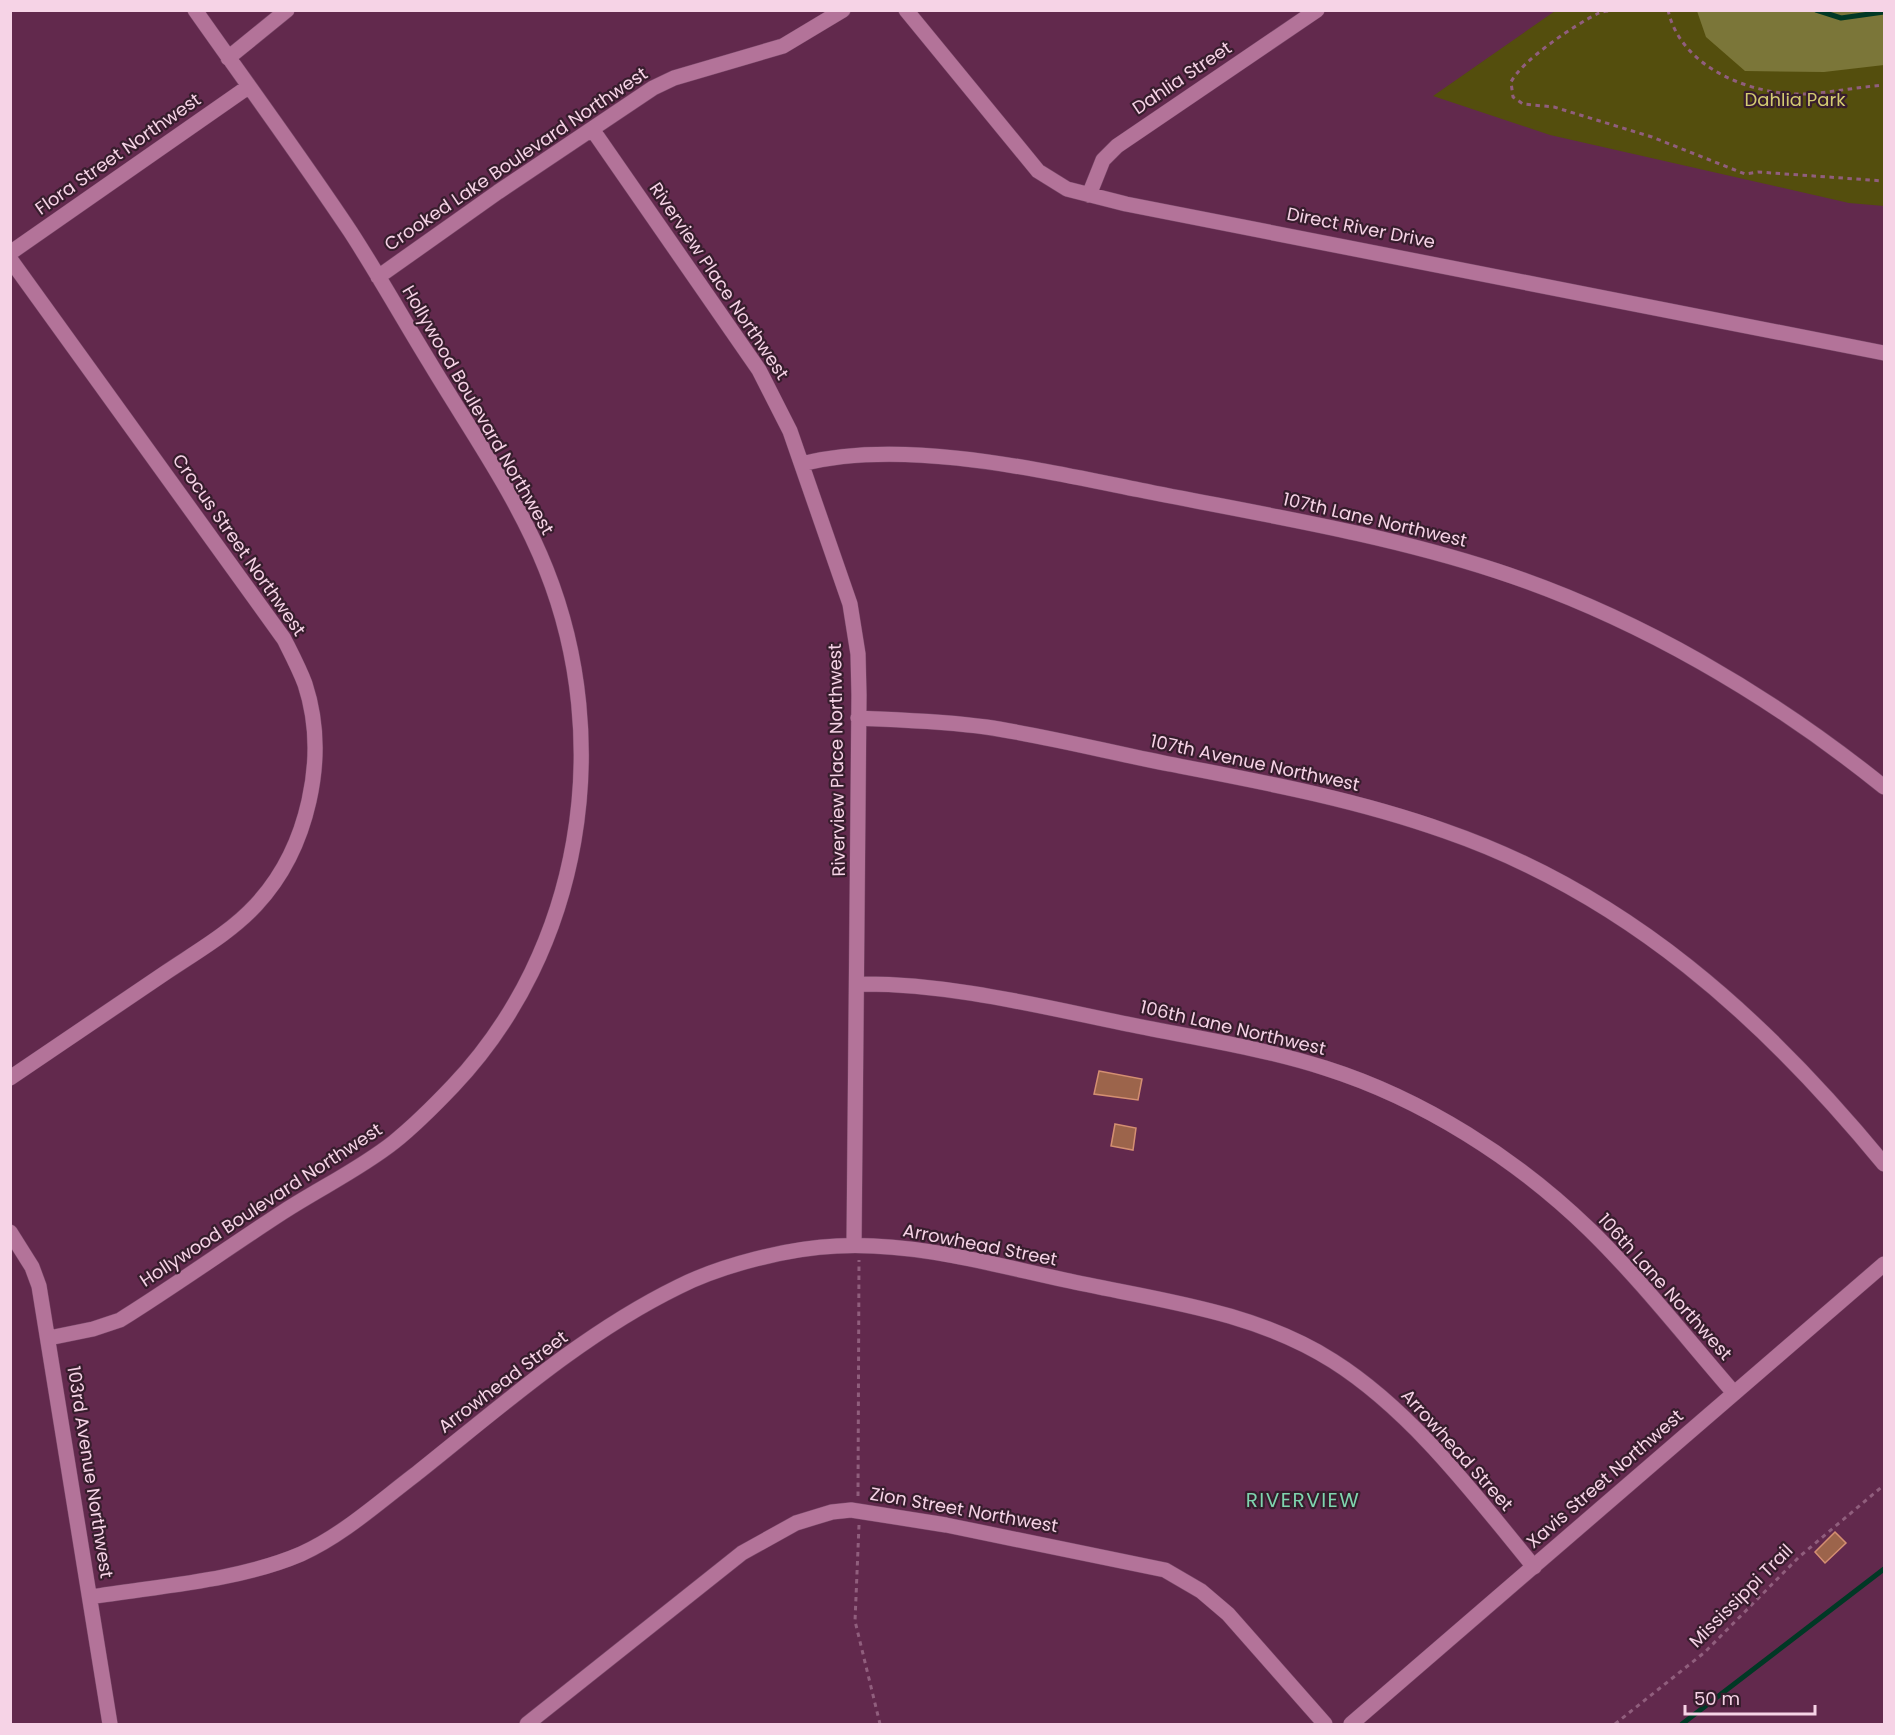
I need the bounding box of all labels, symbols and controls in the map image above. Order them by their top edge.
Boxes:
street label: Dahlia Street [1127,35,1236,120]
street label: Crooked Lake Boulevard Northwest [379,61,652,256]
street label: Flora Street Northwest [30,87,206,220]
park label: Dahlia Park [1745,87,1846,112]
street label: Riverview Place Northwest [644,177,795,384]
street label: Direct River Drive [1285,201,1437,254]
street label: Hollywood Boulevard Northwest [397,280,560,539]
street label: Crocus Street Northwest [167,449,312,641]
street label: 107th Lane Northwest [1281,486,1470,553]
street label: Riverview Place Northwest [822,643,851,877]
street label: 107th Avenue Northwest [1148,728,1362,797]
street label: 106th Lane Northwest [1138,994,1328,1061]
street label: Hollywood Boulevard Northwest [135,1117,387,1292]
street label: 106th Lane Northwest [1593,1208,1738,1365]
street label: Arrowhead Street [901,1217,1059,1272]
street label: Arrowhead Street [433,1325,573,1439]
street label: 103rd Avenue Northwest [61,1364,120,1580]
street label: Arrowhead Street [1396,1383,1519,1516]
street label: Xavis Street Northwest [1521,1403,1689,1554]
street label: Zion Street Northwest [868,1481,1060,1538]
district label: RIVERVIEW [1246,1486,1360,1514]
street label: Mississippi Trail [1683,1538,1798,1653]
scale bar [1685,1678,1816,1716]
text: 50 m [1694,1686,1740,1711]

